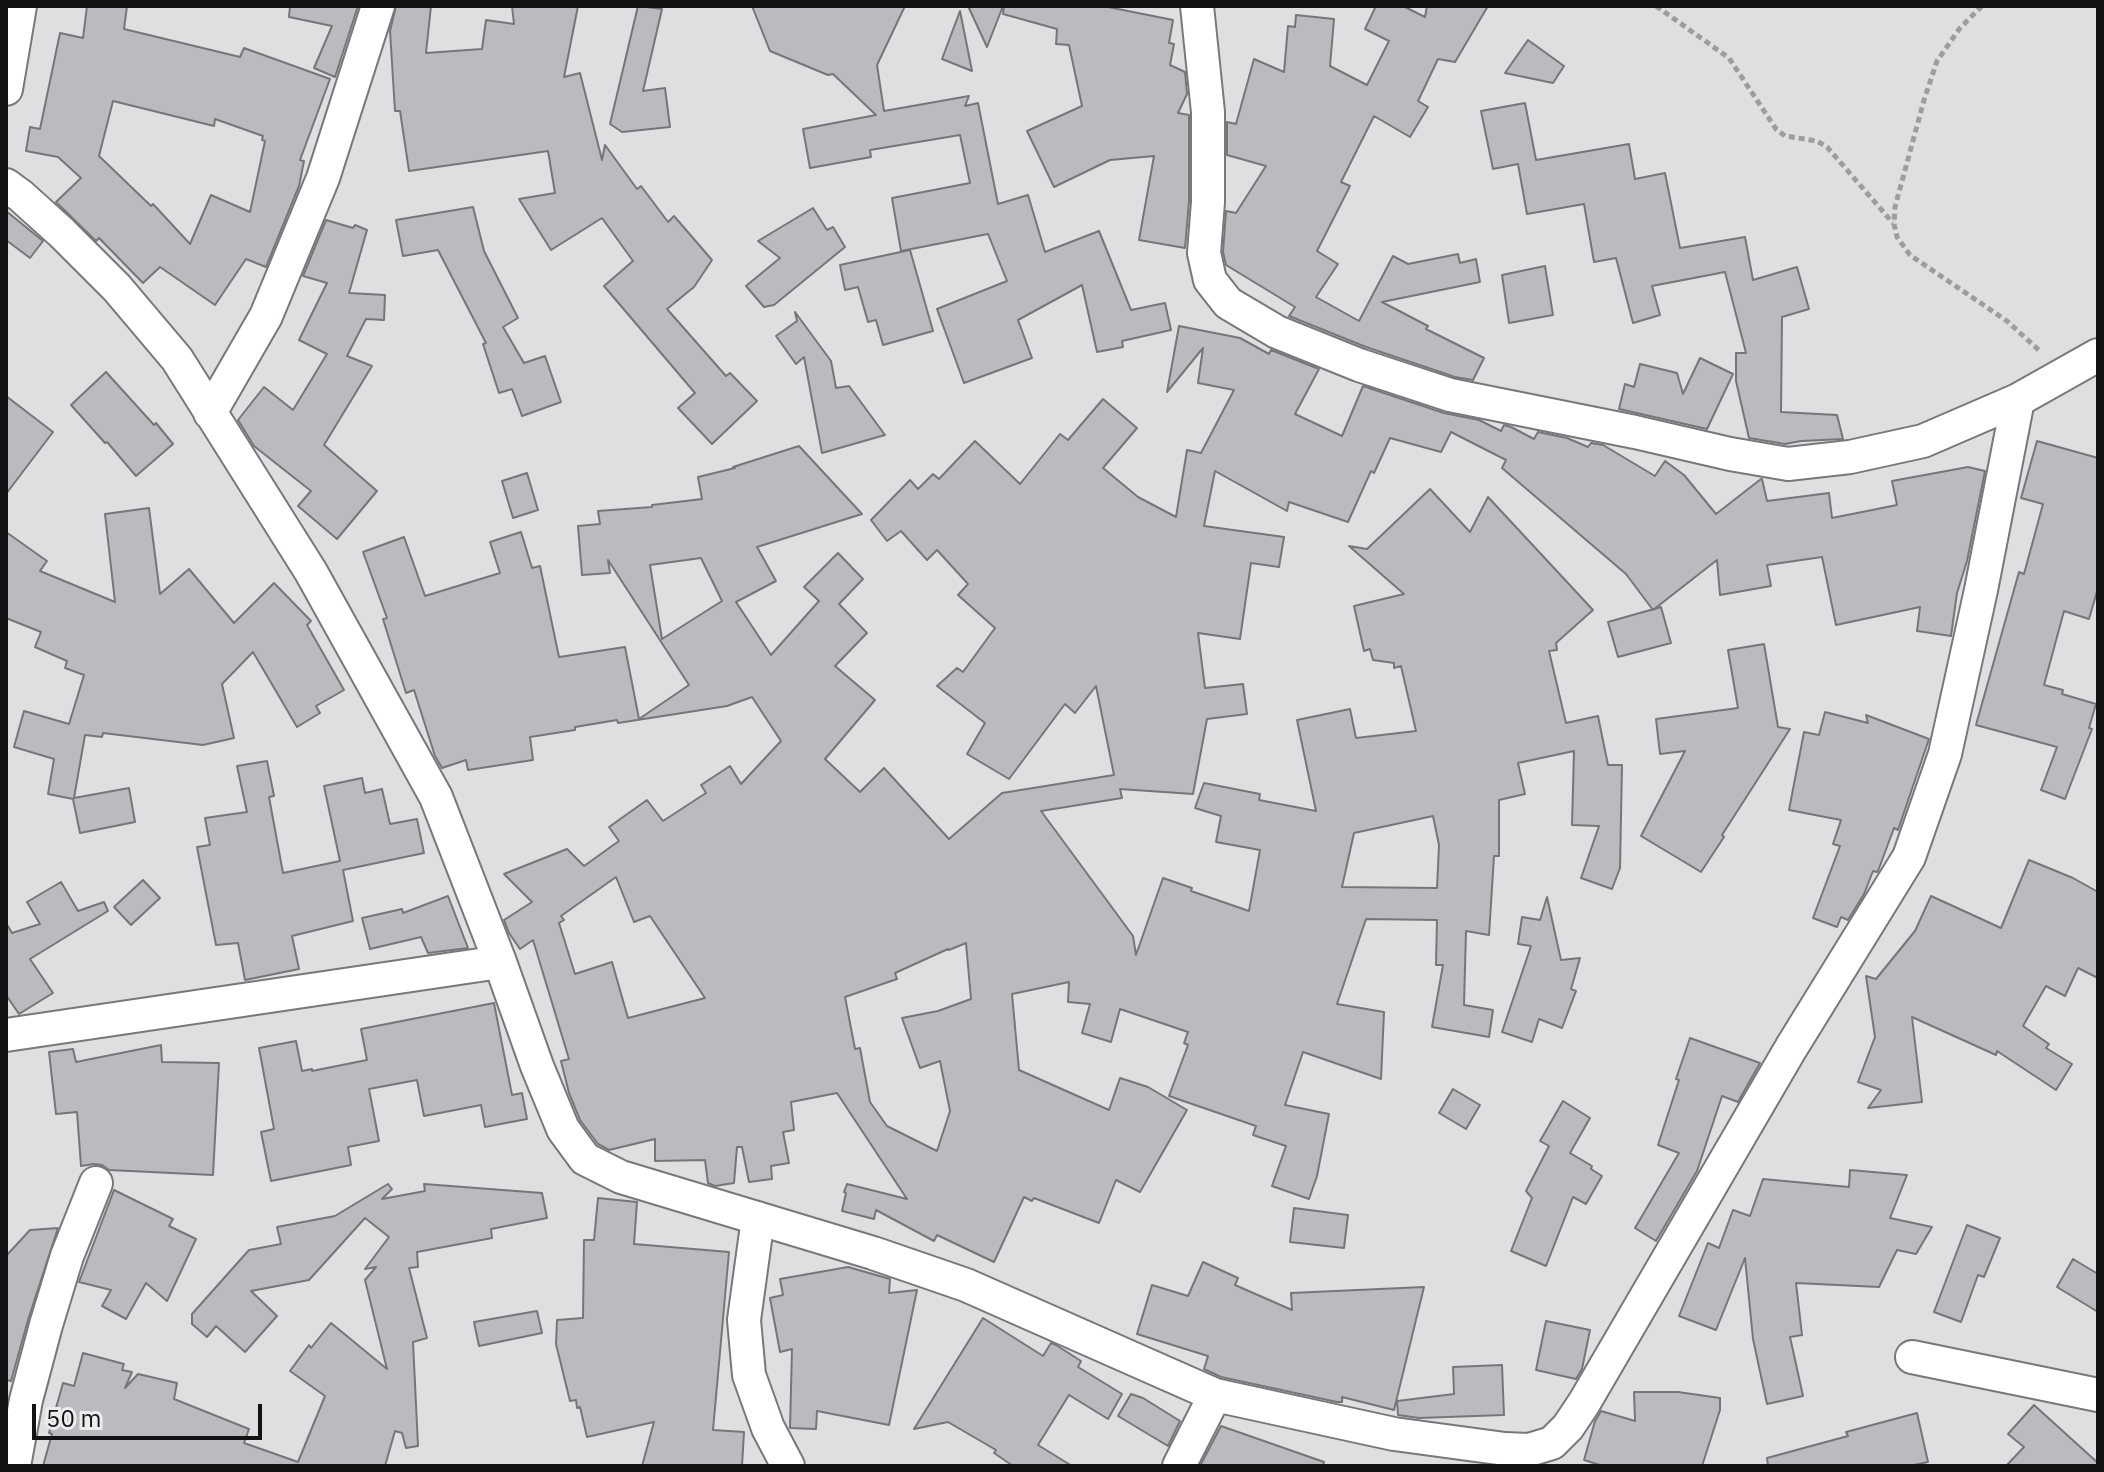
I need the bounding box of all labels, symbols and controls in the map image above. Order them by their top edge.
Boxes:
scale bar [36,1388,266,1438]
text: 50 m [46,1402,101,1434]

